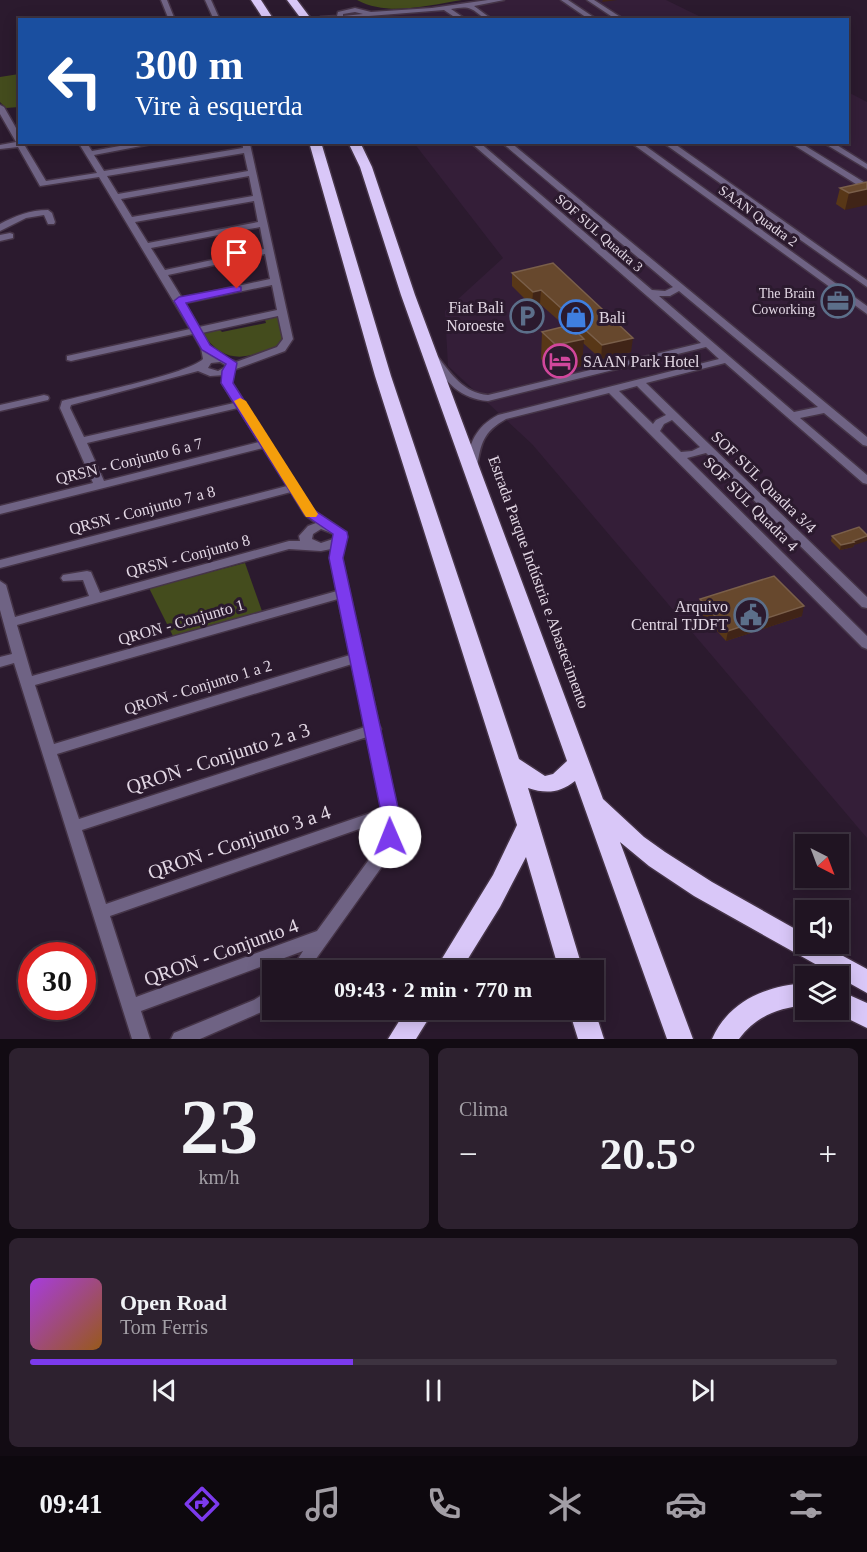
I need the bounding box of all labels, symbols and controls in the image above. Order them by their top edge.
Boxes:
icon: left [36,42,114,120]
text: 300 m [135,42,244,88]
text: Vire à esquerda [135,91,303,121]
street label: SAAN Quadra 2 [716,183,800,249]
street label: SOF SUL Quadra 3 [552,191,646,275]
pin [211,227,262,289]
icon: arrive [220,236,253,269]
office icon: The Brain Coworking [820,283,856,319]
place label: The Brain Coworking [752,286,815,317]
parking icon: Fiat Bali Noroeste [509,298,545,334]
place label: Fiat Bali Noroeste [446,299,505,334]
shop icon: Bali [558,299,594,335]
place label: Bali [599,309,626,326]
hotel icon: SAAN Park Hotel [542,343,578,379]
place label: SAAN Park Hotel [583,353,700,370]
street label: SOF SUL Quadra 3/4 [708,428,820,536]
street label: QRSN - Conjunto 6 a 7 [54,435,204,488]
street label: Estrada Parque Indústria e Abastecimento [484,453,593,711]
street label: SOF SUL Quadra 4 [700,453,802,555]
street label: QRSN - Conjunto 7 a 8 [67,482,217,539]
street label: QRSN - Conjunto 8 [124,531,252,582]
street label: QRON - Conjunto 1 [116,596,246,649]
public building icon: Arquivo Central TJDFT [733,597,769,633]
place label: Arquivo Central TJDFT [631,598,728,633]
street label: QRON - Conjunto 1 a 2 [122,656,274,718]
street label: QRON - Conjunto 2 a 3 [123,718,313,799]
street label: QRON - Conjunto 3 a 4 [145,800,334,885]
position arrow [358,805,422,869]
north arrow [795,834,849,888]
map controls [795,834,849,1020]
button: sound [795,900,849,954]
street label: QRON - Conjunto 4 [141,914,302,991]
speed limit sign: 30 [18,942,96,1020]
button: layers [795,966,849,1020]
text: 09:43 · 2 min · 770 m [334,977,532,1002]
text: 23 [180,1083,258,1170]
text: Clima [459,1098,508,1120]
text: 20.5° [600,1129,696,1179]
text: − [459,1136,478,1172]
text: + [818,1136,837,1172]
text: km/h [198,1166,240,1188]
text: Open Road [120,1290,227,1315]
text: Tom Ferris [120,1316,208,1338]
icon: previous [148,1374,181,1407]
icon: pause [417,1374,450,1407]
icon: next [686,1374,719,1407]
icon: directions [181,1483,223,1525]
icon: music [302,1483,344,1525]
icon: phone [423,1483,465,1525]
icon: climate [544,1483,586,1525]
icon: car [665,1483,707,1525]
icon: filters [785,1483,827,1525]
text: 09:41 [39,1489,102,1519]

